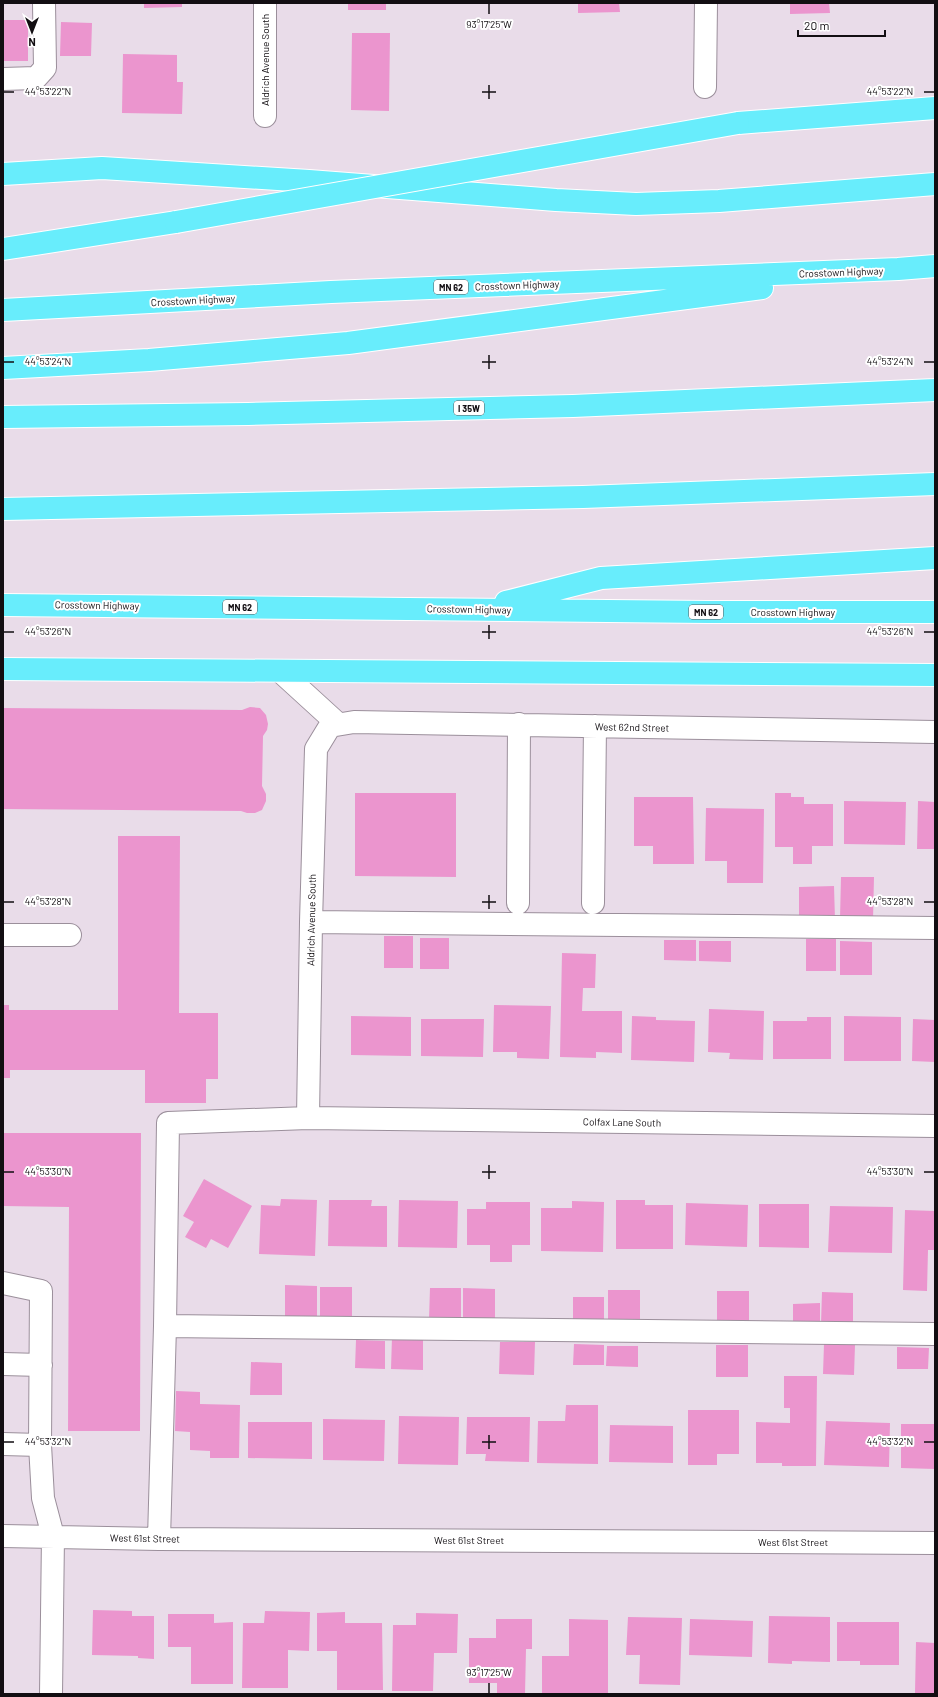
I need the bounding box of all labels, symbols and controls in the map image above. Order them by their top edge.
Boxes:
north arrow [12,12,52,52]
scale bar [798,12,885,38]
street label: Aldrich Avenue South [259,14,271,106]
text: 93°17'25"W [466,18,512,30]
text: 20 m [804,18,830,32]
text: N [28,36,36,49]
text: 44°53'22"N [25,85,71,97]
text: 44°53'22"N [867,85,913,97]
street label: Crosstown Highway [799,265,884,279]
street label: Crosstown Highway [475,278,560,292]
road number: MN 62 [434,280,468,294]
street label: Crosstown Highway [151,292,236,308]
text: 44°53'24"N [25,355,71,367]
text: 44°53'24"N [867,355,913,367]
road number: I 35W [454,401,484,415]
street label: Crosstown Highway [55,598,140,612]
road number: MN 62 [223,600,257,614]
street label: Crosstown Highway [427,602,512,616]
road number: MN 62 [689,605,723,619]
street label: Crosstown Highway [751,606,836,618]
text: 44°53'26"N [25,625,71,637]
text: 44°53'26"N [867,625,913,637]
street label: West 62nd Street [595,720,670,734]
street label: Aldrich Avenue South [304,874,318,966]
text: 44°53'28"N [25,895,71,907]
text: 44°53'28"N [867,895,913,907]
street label: Colfax Lane South [583,1115,661,1129]
text: 44°53'30"N [25,1165,71,1177]
text: 44°53'30"N [867,1165,913,1177]
text: 44°53'32"N [25,1435,71,1447]
text: 44°53'32"N [867,1435,913,1447]
street label: West 61st Street [110,1531,181,1545]
street label: West 61st Street [434,1534,504,1546]
street label: West 61st Street [758,1536,828,1548]
text: 93°17'25"W [466,1666,512,1678]

